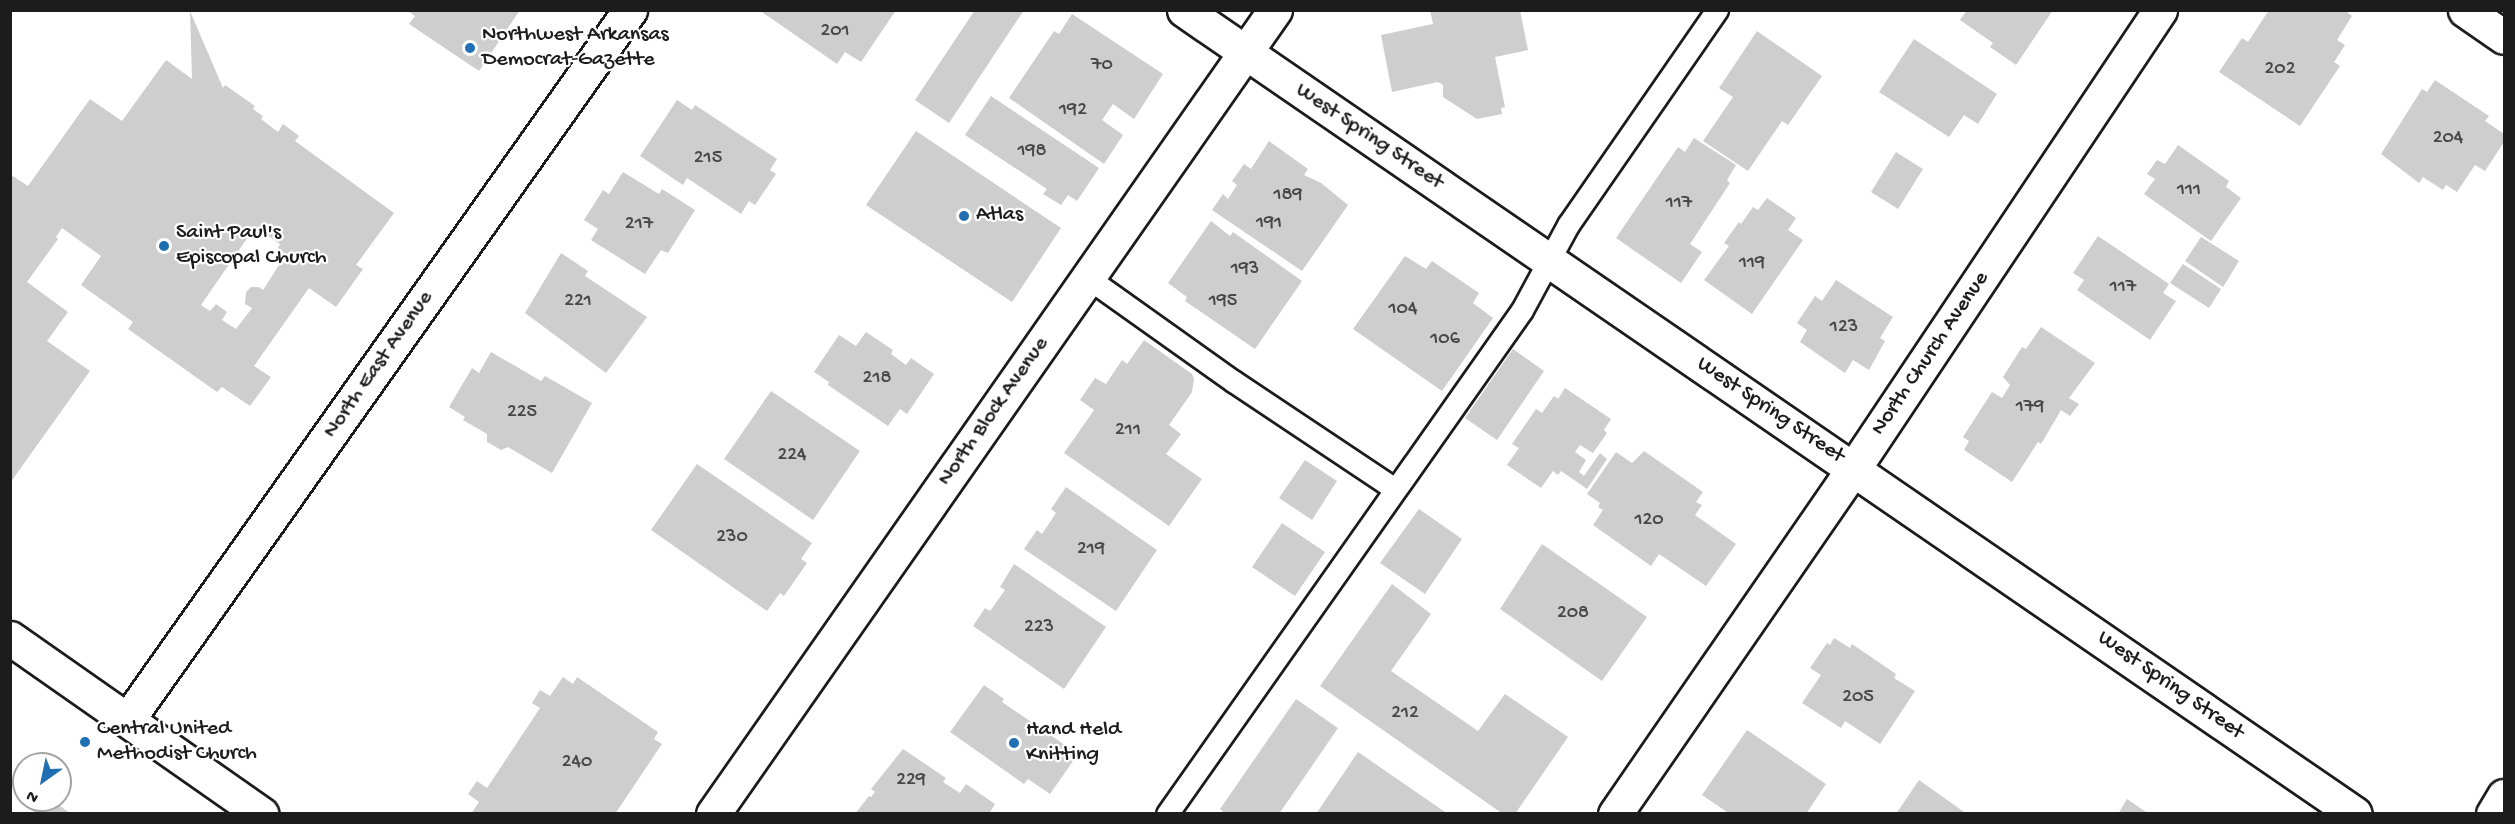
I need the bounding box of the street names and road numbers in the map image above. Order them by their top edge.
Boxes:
street label: West Spring Street [1290,78,1448,196]
street label: North Church Avenue [1866,267,1996,441]
street label: North East Avenue [318,286,440,444]
street label: North Block Avenue [933,332,1055,492]
street label: West Spring Street [1691,352,1849,470]
street label: West Spring Street [2092,626,2248,746]

